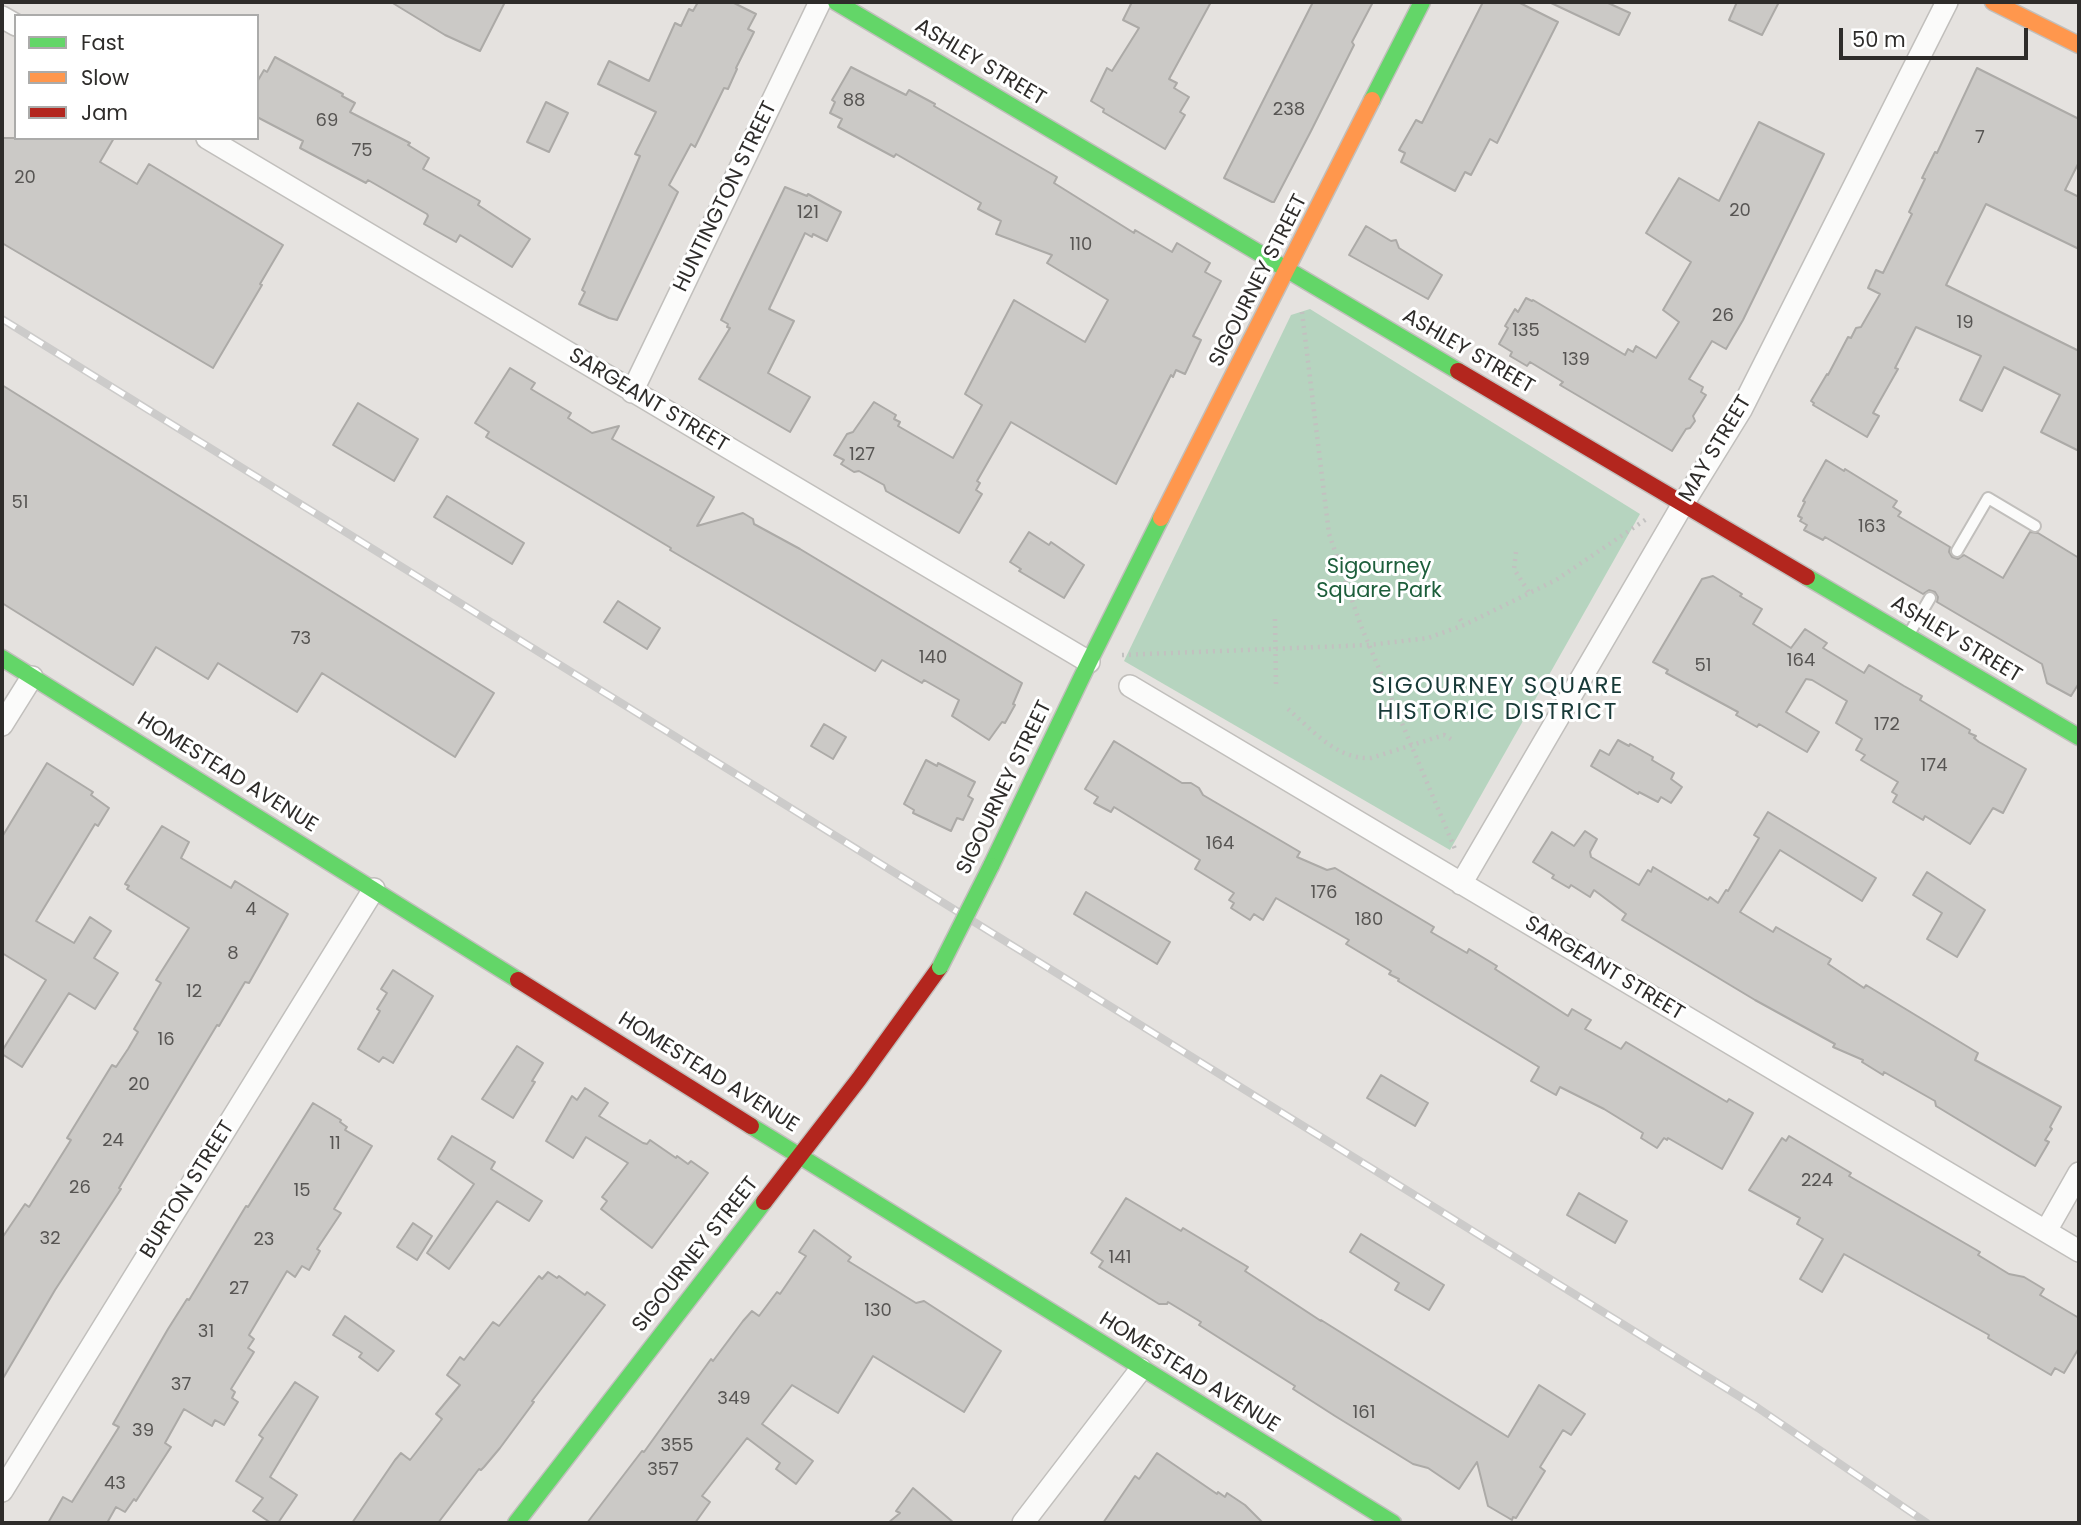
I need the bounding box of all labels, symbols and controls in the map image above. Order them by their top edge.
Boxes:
legend [14,14,259,140]
street label: ASHLEY STREET [910,14,1050,112]
scale bar [1843,14,2032,58]
text: 50 m [1852,25,1906,54]
text: Fast [81,28,124,57]
text: Slow [81,63,129,92]
house number: 88 [843,90,865,112]
text: Jam [81,98,128,127]
street label: HUNTINGTON STREET [669,98,783,296]
house number: 238 [1273,99,1305,121]
house number: 69 [316,110,338,132]
house number: 7 [1975,127,1985,149]
house number: 75 [351,140,373,162]
house number: 20 [14,167,36,189]
street label: SIGOURNEY STREET [1205,191,1313,371]
house number: 20 [1729,200,1751,222]
house number: 121 [797,202,819,224]
house number: 110 [1070,234,1092,256]
street label: ASHLEY STREET [1398,304,1538,400]
house number: 26 [1712,305,1734,327]
house number: 19 [1956,312,1974,334]
house number: 135 [1512,320,1540,342]
street label: SARGEANT STREET [564,343,732,459]
house number: 139 [1562,349,1590,371]
street label: MAY STREET [1674,391,1758,507]
house number: 127 [849,444,875,466]
house number: 51 [11,492,29,514]
house number: 163 [1858,516,1886,538]
park label: Sigourney Square Park [1316,555,1442,605]
street label: ASHLEY STREET [1886,591,2026,689]
house number: 73 [291,628,311,650]
house number: 140 [919,647,947,669]
house number: 164 [1787,650,1815,672]
house number: 51 [1694,655,1712,677]
district label: SIGOURNEY SQUARE HISTORIC DISTRICT [1374,673,1622,727]
street label: SIGOURNEY STREET [952,697,1058,879]
street label: HOMESTEAD AVENUE [132,707,322,839]
house number: 172 [1874,714,1900,736]
house number: 174 [1921,755,1947,777]
house number: 164 [1206,833,1234,855]
house number: 176 [1310,882,1338,904]
house number: 4 [245,899,257,921]
house number: 180 [1355,909,1383,931]
street label: SARGEANT STREET [1520,911,1688,1027]
house number: 8 [227,943,239,965]
house number: 12 [186,981,202,1003]
street label: HOMESTEAD AVENUE [613,1007,803,1139]
house number: 16 [157,1029,175,1051]
house number: 20 [128,1074,150,1096]
street label: BURTON STREET [136,1117,240,1263]
house number: 24 [102,1130,124,1152]
house number: 11 [329,1133,341,1155]
house number: 224 [1801,1170,1833,1192]
street label: SIGOURNEY STREET [628,1172,764,1338]
house number: 26 [69,1177,91,1199]
house number: 15 [293,1180,311,1202]
house number: 32 [40,1228,60,1250]
house number: 23 [254,1229,274,1251]
house number: 141 [1109,1247,1131,1269]
house number: 27 [229,1278,249,1300]
house number: 130 [864,1300,892,1322]
street label: HOMESTEAD AVENUE [1094,1307,1284,1439]
house number: 31 [198,1321,214,1343]
house number: 37 [171,1374,191,1396]
house number: 349 [717,1388,751,1410]
house number: 161 [1353,1402,1375,1424]
house number: 39 [132,1420,154,1442]
house number: 355 [660,1435,694,1457]
house number: 357 [647,1459,679,1481]
house number: 43 [104,1473,126,1495]

